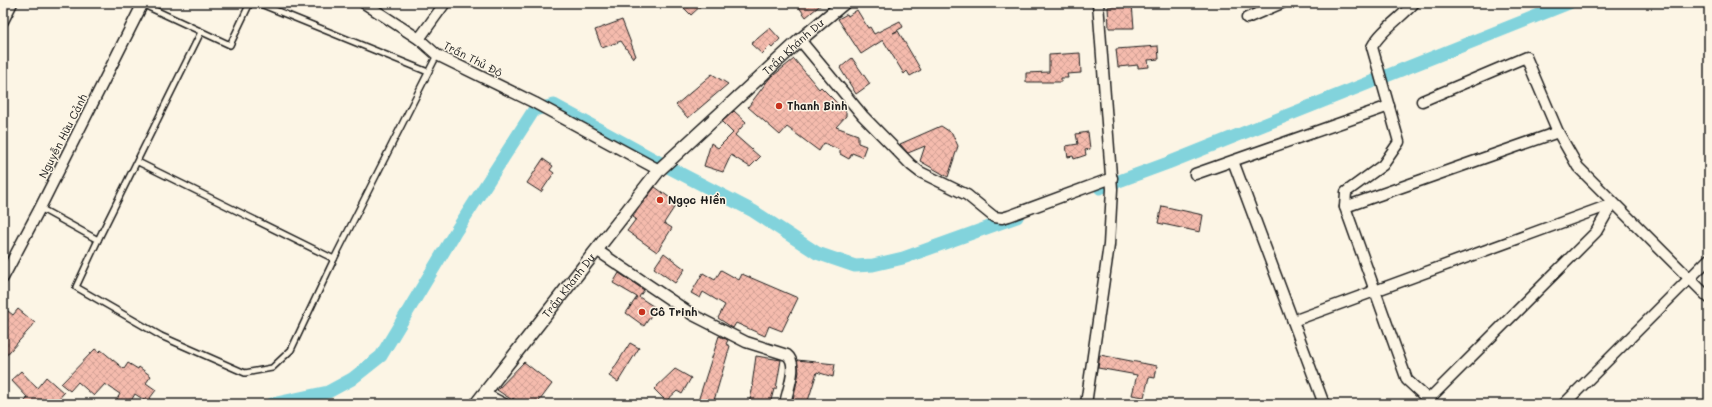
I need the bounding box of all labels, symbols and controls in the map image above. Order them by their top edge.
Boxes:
street label: Trần Khánh Dư [759,15,827,78]
street label: Trần Thủ Độ [441,37,506,80]
street label: Nguyễn Hữu Cảnh [35,91,90,181]
place label: Thanh Bình [787,98,847,113]
marker: Thanh Bình [774,101,784,111]
place label: Ngọc Hiền [668,192,726,207]
marker: Ngọc Hiền [655,195,665,205]
street label: Trần Khánh Dư [538,250,598,321]
place label: Cô Trinh [650,304,697,319]
marker: Cô Trinh [637,307,647,317]

